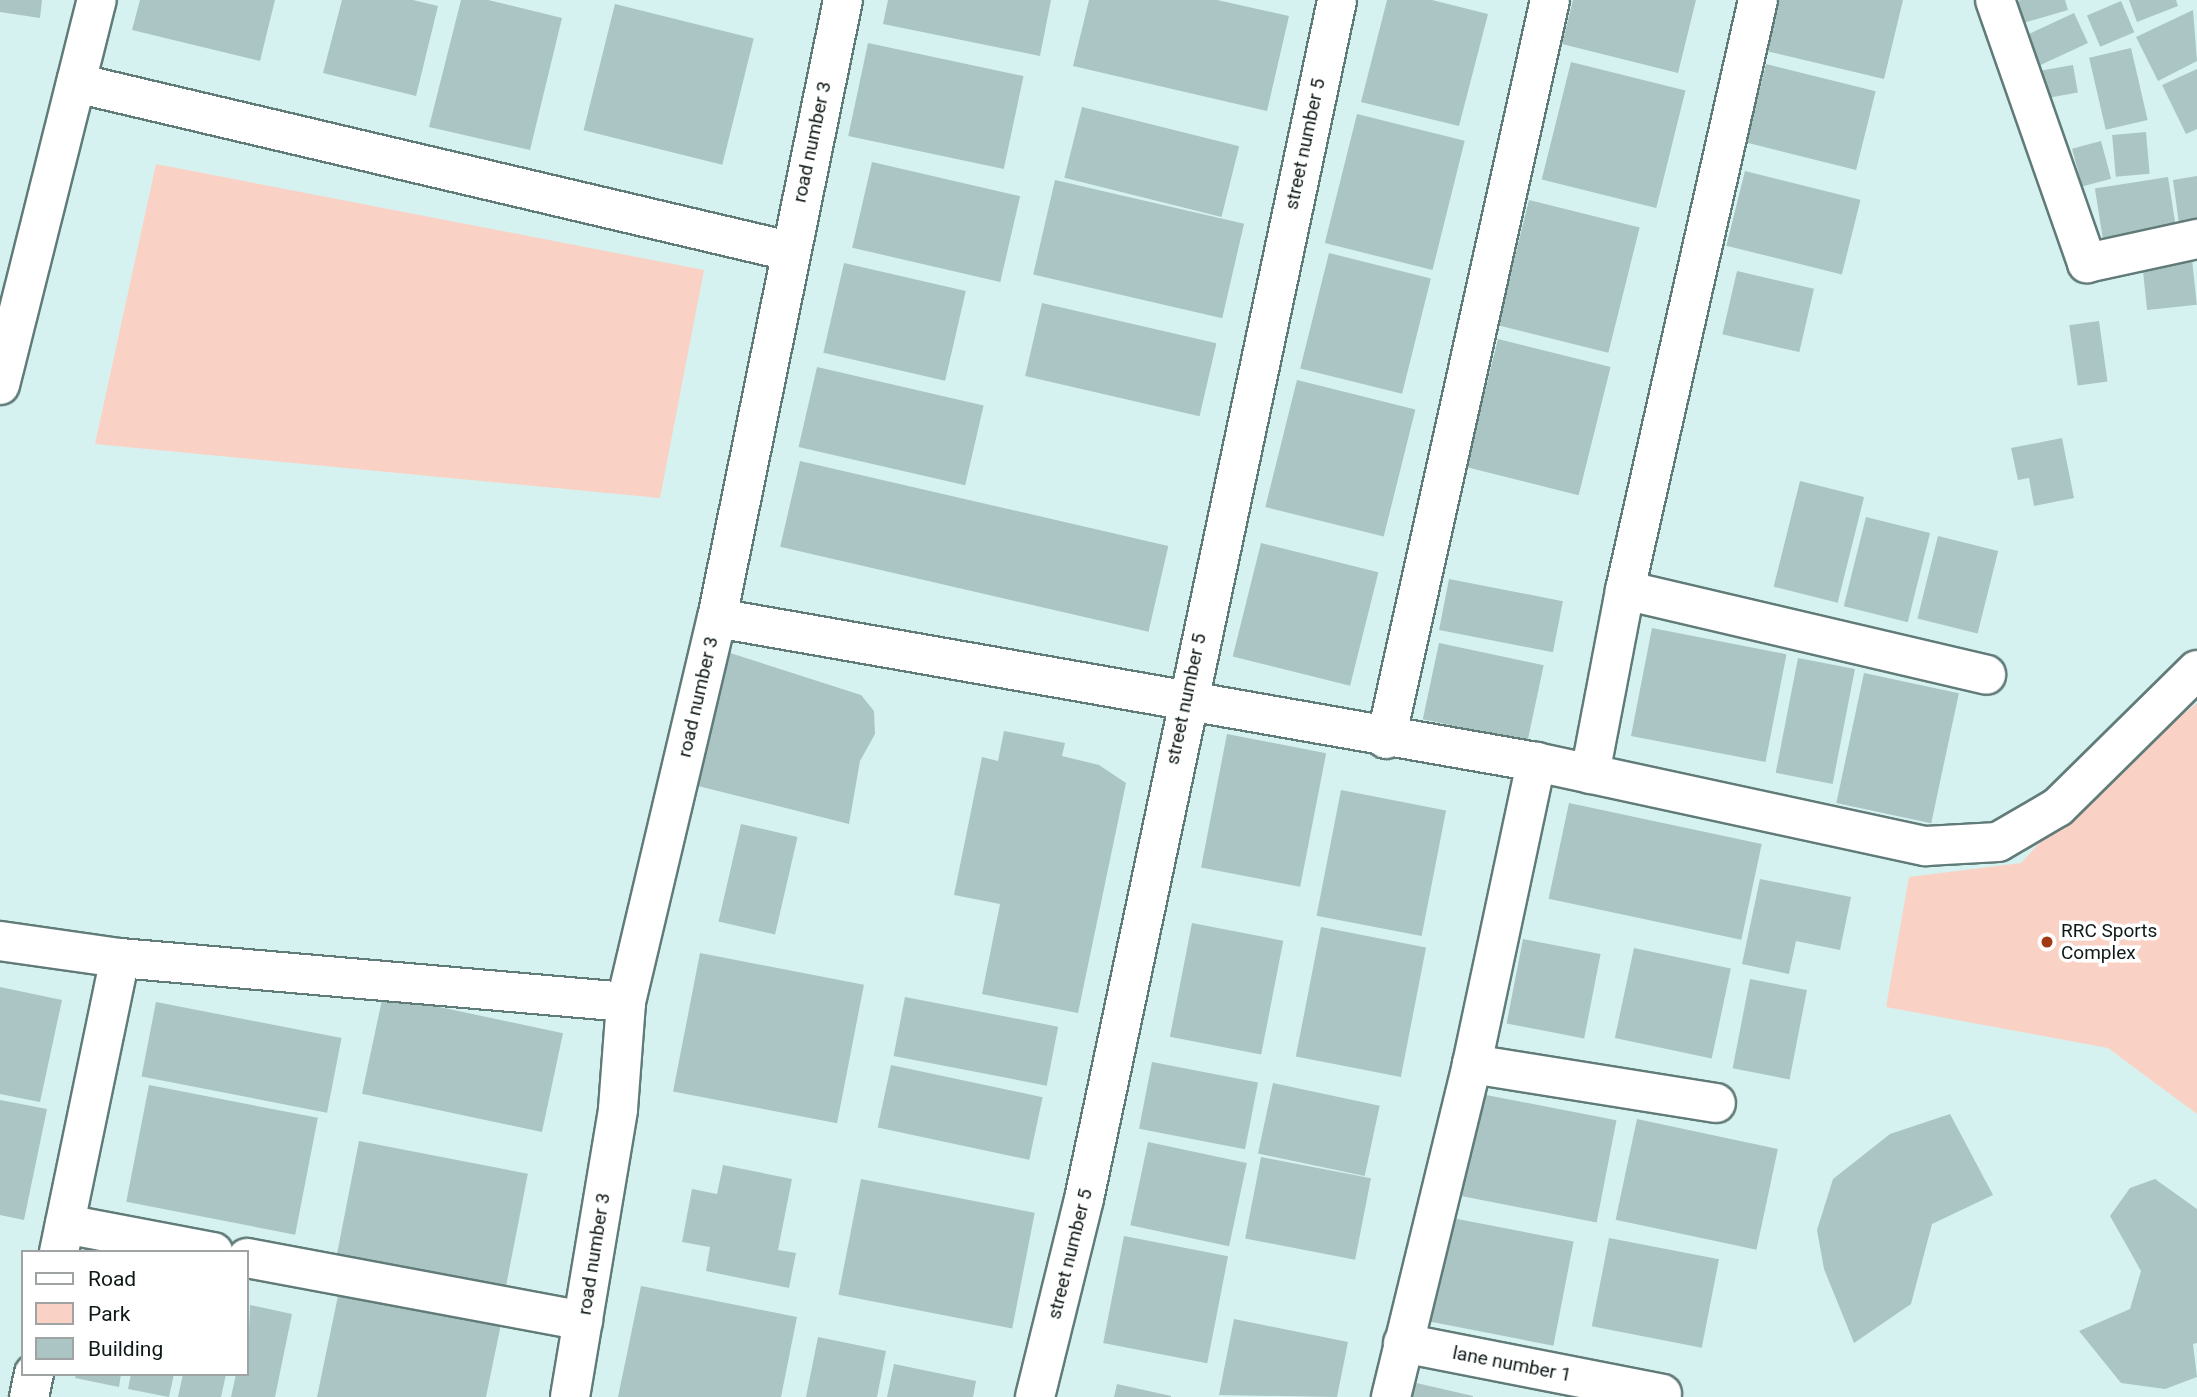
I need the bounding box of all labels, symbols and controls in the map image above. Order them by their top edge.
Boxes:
street label: street number 5 [1280,76,1330,212]
street label: road number 3 [788,79,836,205]
street label: street number 5 [1161,631,1211,767]
street label: road number 3 [673,634,723,760]
place label: RRC Sports Complex [2061,920,2157,964]
marker: RRC Sports Complex [2039,934,2055,950]
street label: street number 5 [1043,1186,1097,1322]
street label: road number 3 [573,1191,615,1317]
legend [21,1250,248,1376]
text: Road [88,1267,136,1291]
text: Park [88,1302,130,1326]
text: Building [88,1337,163,1361]
street label: lane number 1 [1451,1341,1573,1387]

